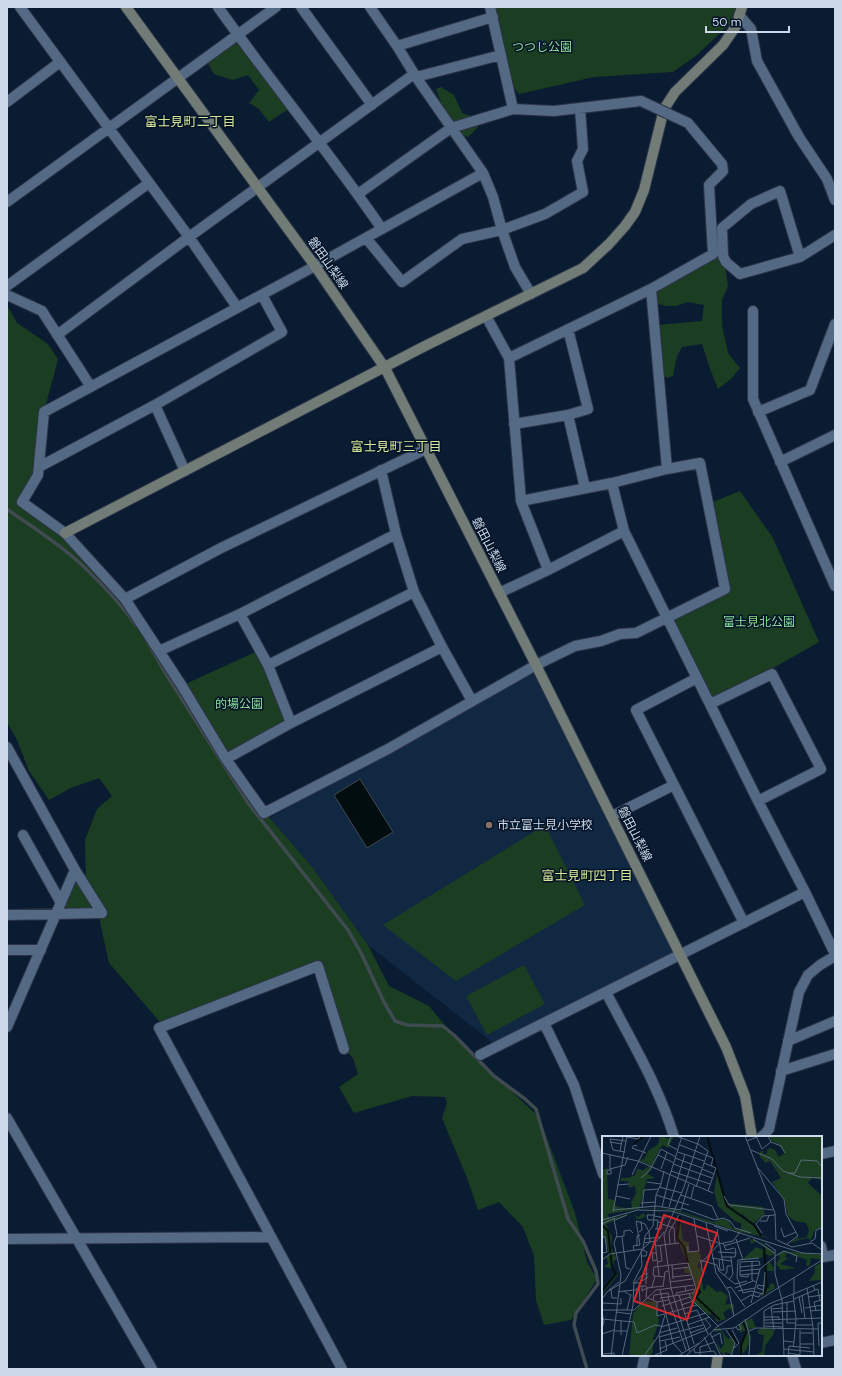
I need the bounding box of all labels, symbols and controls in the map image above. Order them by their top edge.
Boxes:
scale bar [706,8,789,34]
text: 50 m [712,14,741,30]
park label: つつじ公園 [512,39,572,55]
district label: 富士見町二丁目 [144,113,236,130]
street label: 磐田山梨線 [304,234,352,292]
district label: 富士見町三丁目 [350,438,442,455]
street label: 磐田山梨線 [468,515,510,575]
park label: 富士見北公園 [723,614,795,630]
park label: 的場公園 [215,696,263,712]
street label: 磐田山梨線 [614,804,656,864]
place label: 市立富士見小学校 [497,817,593,833]
marker: 市立富士見小学校 [484,820,494,830]
district label: 富士見町四丁目 [541,867,633,884]
inset map [602,1136,822,1356]

